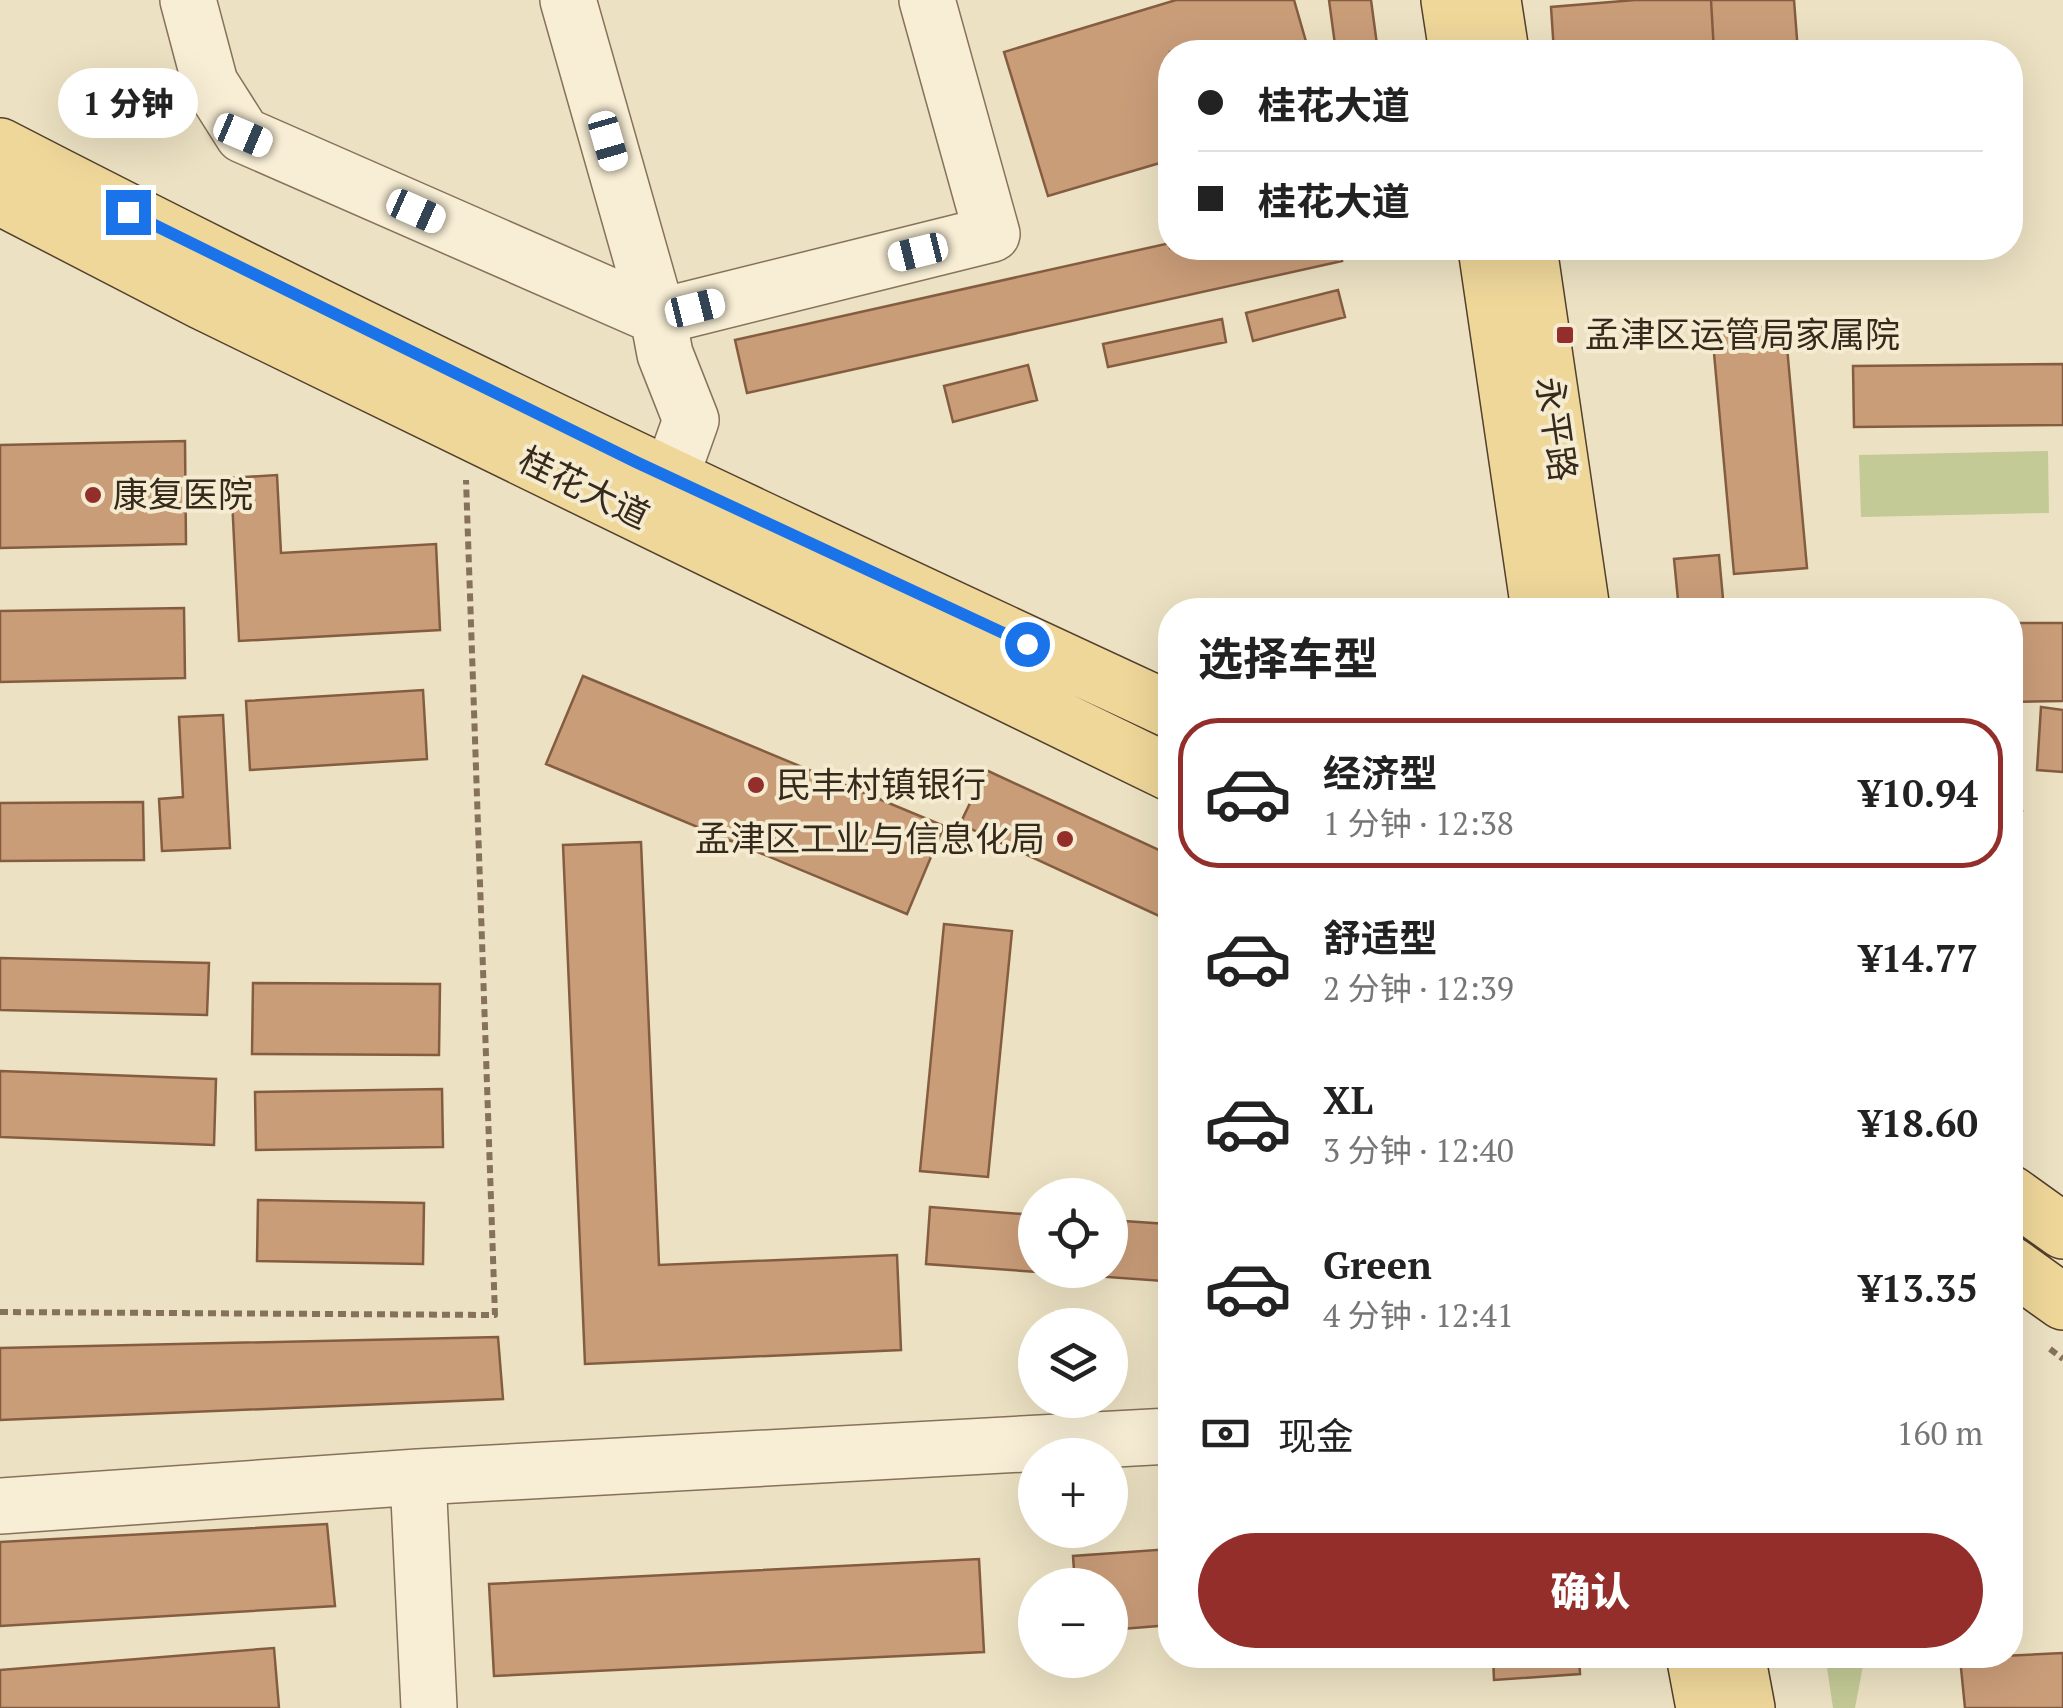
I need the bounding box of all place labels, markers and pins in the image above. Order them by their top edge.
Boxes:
place label: 孟津区运管局家属院 [1585,311,1900,357]
marker: 孟津区运管局家属院 [1554,324,1576,346]
place label: 康复医院 [113,471,253,517]
marker: 康复医院 [82,484,104,506]
place label: 民丰村镇银行 [776,761,986,807]
marker: 民丰村镇银行 [745,774,767,796]
place label: 孟津区工业与信息化局 [695,815,1045,861]
marker: 孟津区工业与信息化局 [1054,828,1076,850]

